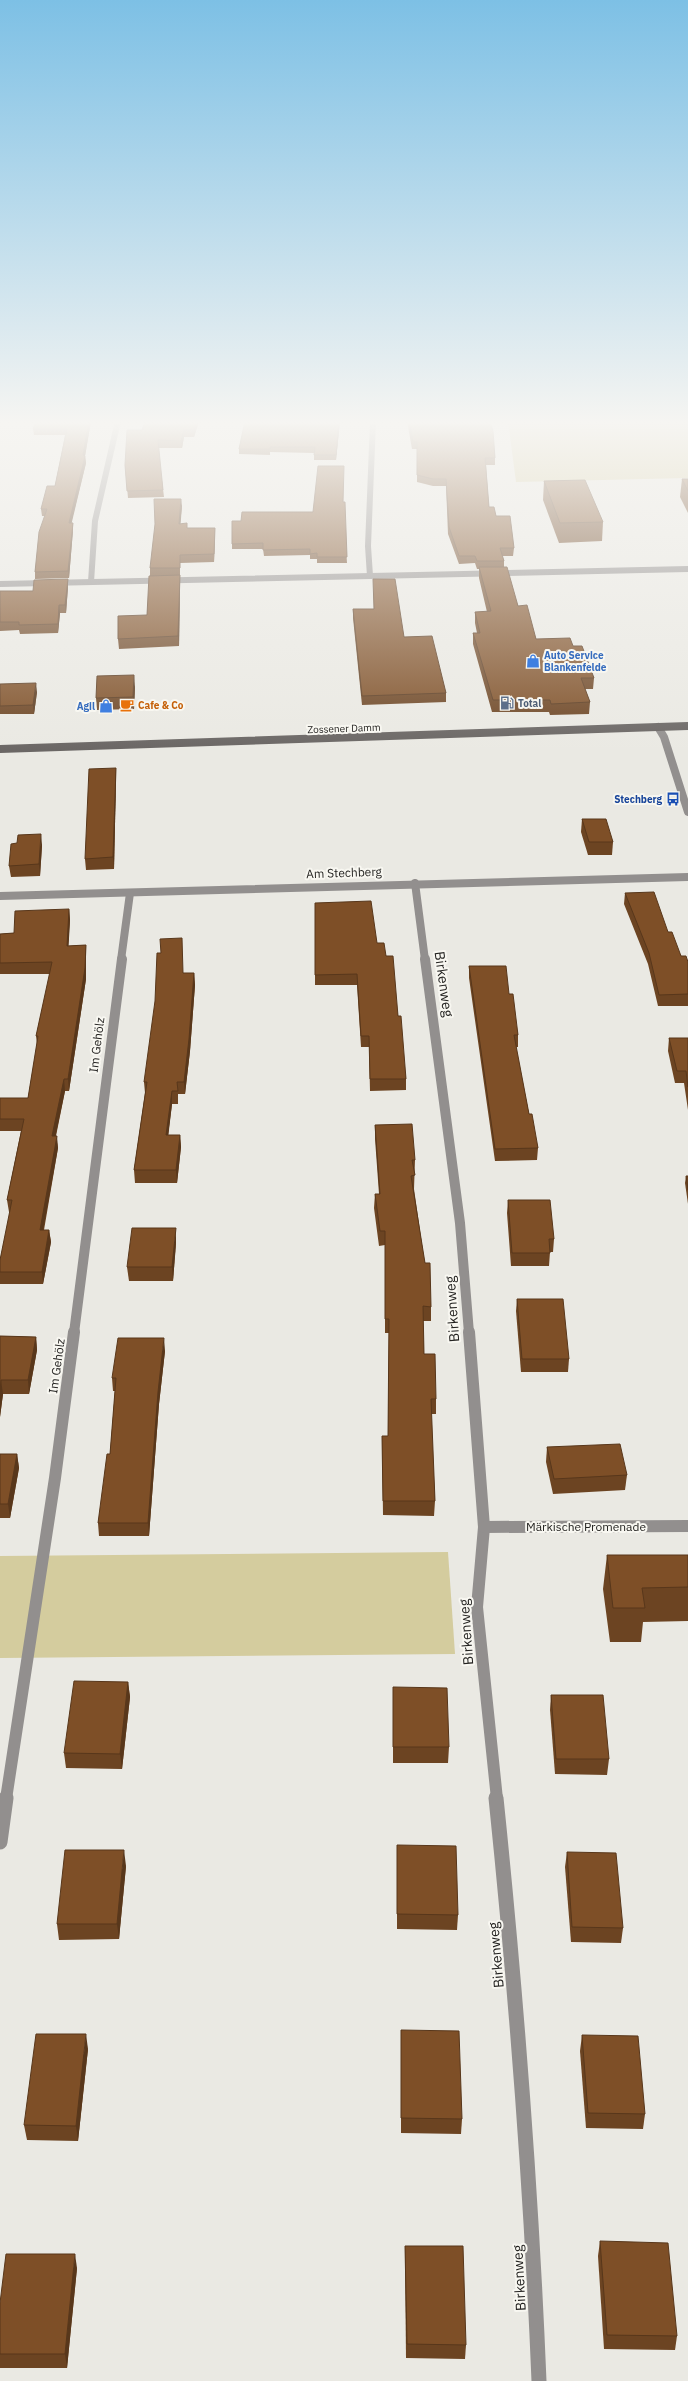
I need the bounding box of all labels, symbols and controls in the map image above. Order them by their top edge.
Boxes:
place label: Auto Service Blankenfelde [544,649,607,674]
shop icon: Auto Service Blankenfelde [525,653,541,669]
fuel station icon: Total [499,695,515,711]
cafe icon: Cafe & Co [119,697,135,713]
place label: Total [518,697,541,710]
shop icon: Agil [98,698,114,714]
place label: Cafe & Co [138,699,184,712]
place label: Agil [77,700,95,713]
street label: Zossener Damm [307,721,381,736]
bus stop icon: Stechberg [665,791,681,807]
place label: Stechberg [614,793,662,806]
street label: Am Stechberg [306,864,383,881]
street label: Birkenweg [430,950,458,1019]
street label: Im Gehölz [86,1016,107,1073]
street label: Birkenweg [441,1275,463,1343]
street label: Im Gehölz [45,1337,68,1394]
street label: Märkische Promenade [526,1519,646,1534]
street label: Birkenweg [455,1598,477,1666]
street label: Birkenweg [484,1921,508,1989]
street label: Birkenweg [508,2244,530,2312]

